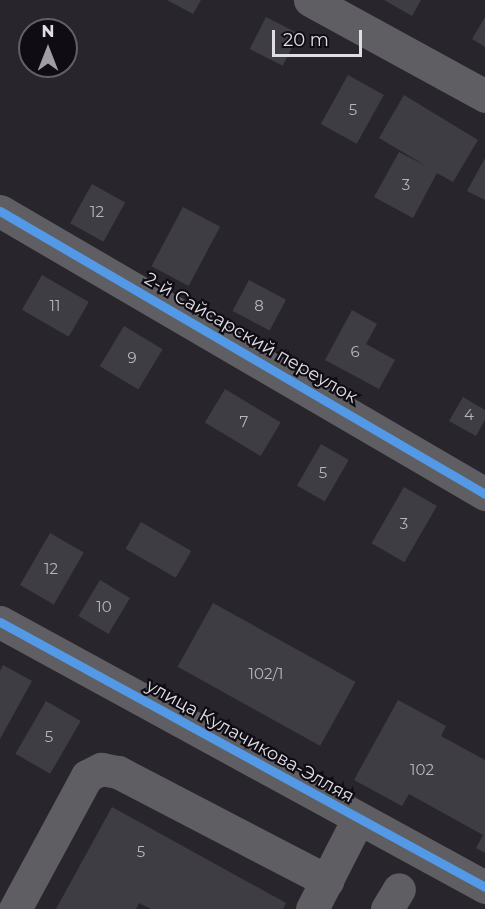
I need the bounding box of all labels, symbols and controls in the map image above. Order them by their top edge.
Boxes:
north arrow [18,18,78,78]
scale bar [275,18,365,56]
text: N [42,22,54,41]
text: 20 m [283,29,329,51]
house number: 5 [349,101,357,119]
house number: 3 [402,176,410,194]
house number: 12 [90,203,104,221]
street label: 2-й Сайсарский переулок [141,268,361,408]
house number: 11 [50,297,60,315]
house number: 8 [254,297,264,315]
house number: 6 [350,343,360,361]
house number: 9 [127,349,137,367]
house number: 4 [464,406,474,424]
house number: 7 [240,413,248,431]
house number: 5 [319,464,327,482]
house number: 3 [400,515,408,533]
house number: 12 [44,560,58,578]
house number: 10 [96,598,112,616]
house number: 102/1 [249,665,283,683]
street label: улица Кулачикова-Элляя [142,675,358,807]
house number: 5 [45,728,53,746]
house number: 102 [410,761,434,779]
house number: 5 [137,843,145,861]

